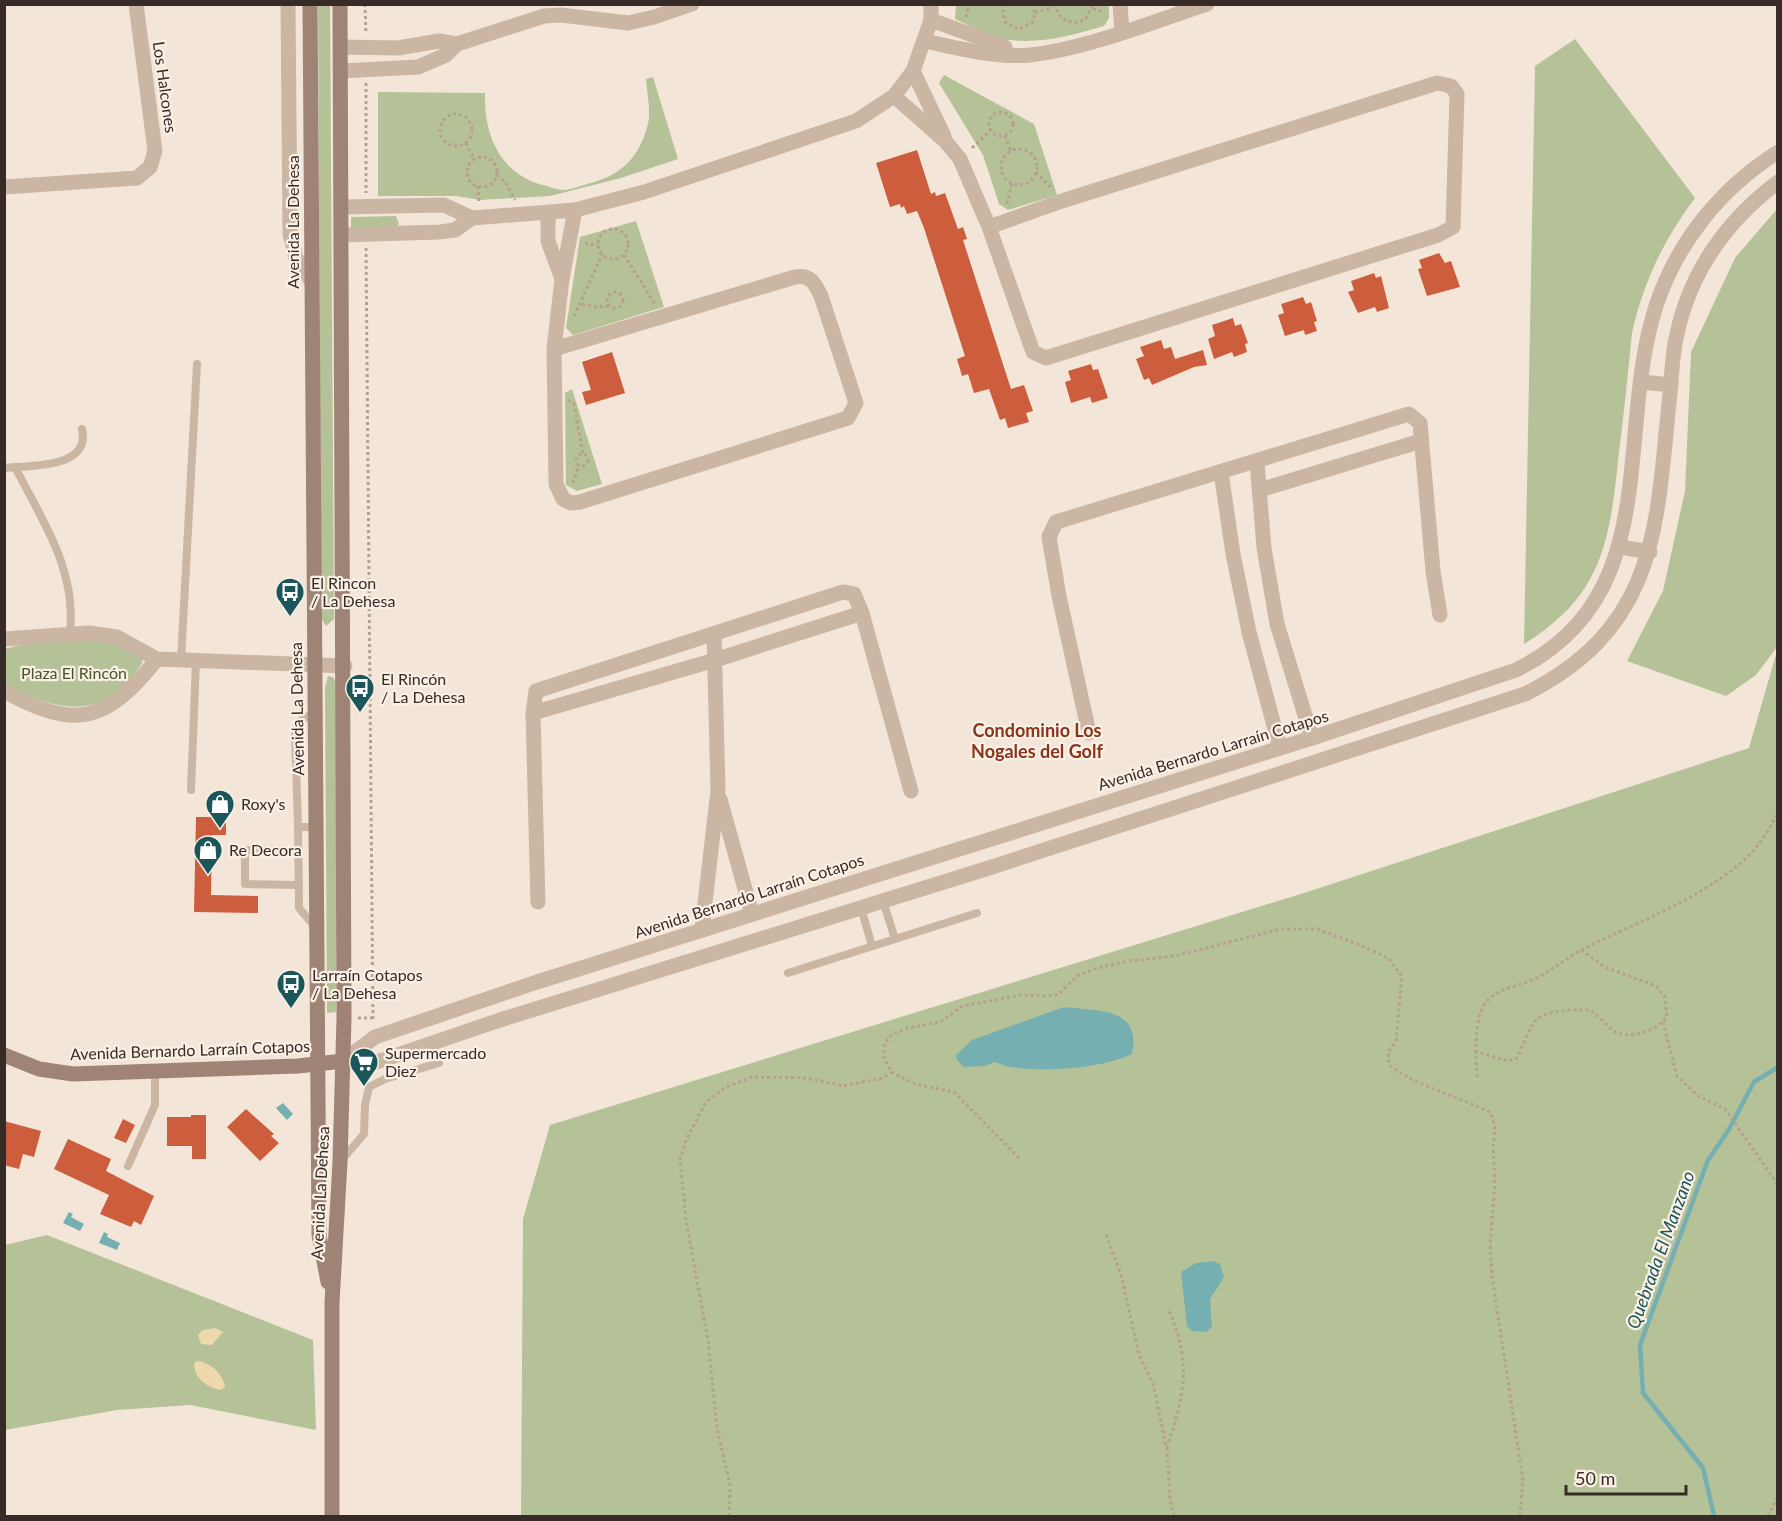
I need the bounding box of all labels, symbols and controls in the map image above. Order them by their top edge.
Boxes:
street label: Los Halcones [150,40,181,134]
street label: Avenida La Dehesa [283,155,302,289]
place label: El Rincon / La Dehesa [311,573,395,610]
bus stop icon: El Rincon / La Dehesa [274,576,306,618]
street label: Avenida La Dehesa [286,642,307,776]
park label: Plaza El Rincón [21,663,127,682]
place label: El Rincón / La Dehesa [381,669,465,706]
bus stop icon: El Rincón / La Dehesa [344,672,376,714]
street label: Avenida Bernardo Larraín Cotapos [1095,705,1330,794]
district label: Condominio Los Nogales del Golf [971,719,1103,762]
shop icon: Roxy's [204,788,236,830]
place label: Roxy's [241,794,286,813]
shop icon: Re Decora [192,834,224,876]
place label: Re Decora [229,840,302,859]
street label: Avenida Bernardo Larraín Cotapos [632,849,866,942]
place label: Larraín Cotapos / La Dehesa [312,965,423,1002]
bus stop icon: Larraín Cotapos / La Dehesa [275,968,307,1010]
street label: Avenida Bernardo Larraín Cotapos [70,1036,310,1063]
place label: Supermercado Diez [385,1043,486,1080]
supermarket icon: Supermercado Diez [348,1046,380,1088]
street label: Avenida La Dehesa [307,1126,332,1260]
water label: Quebrada El Manzano [1621,1168,1699,1332]
scale bar [1566,1458,1686,1496]
text: 50 m [1575,1467,1615,1489]

